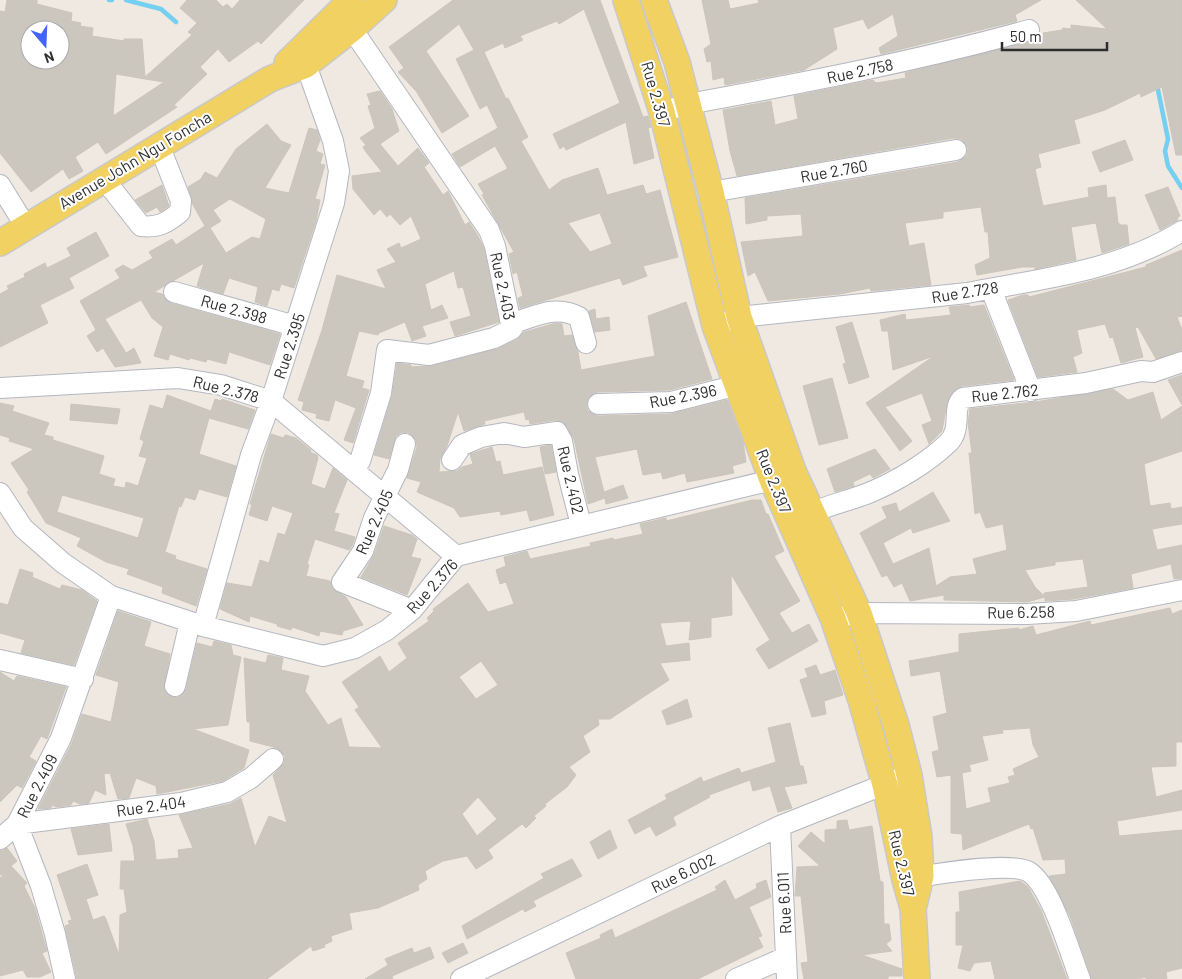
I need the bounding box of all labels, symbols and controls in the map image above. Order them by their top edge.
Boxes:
north arrow [20,20,70,70]
scale bar [1002,20,1107,52]
text: 50 m [1010,27,1042,45]
text: N [42,48,57,67]
street label: Rue 2.758 [825,54,895,87]
street label: Rue 2.397 [638,59,675,129]
street label: Avenue John Ngu Foncha [55,107,214,213]
street label: Rue 2.760 [799,155,869,186]
street label: Rue 2.403 [487,250,520,322]
street label: Rue 2.728 [930,277,1000,306]
street label: Rue 2.398 [199,290,269,327]
street label: Rue 2.395 [269,311,308,381]
street label: Rue 2.378 [191,371,261,406]
street label: Rue 2.396 [648,380,718,411]
street label: Rue 2.762 [970,380,1040,405]
street label: Rue 2.402 [554,444,589,516]
street label: Rue 2.397 [753,446,796,516]
street label: Rue 2.405 [351,486,396,557]
street label: Rue 2.376 [402,554,461,617]
street label: Rue 6.258 [987,601,1055,622]
street label: Rue 2.409 [12,751,61,821]
street label: Rue 2.404 [115,791,187,820]
street label: Rue 2.397 [886,828,919,898]
street label: Rue 6.002 [648,849,718,896]
street label: Rue 6.011 [772,872,795,935]

